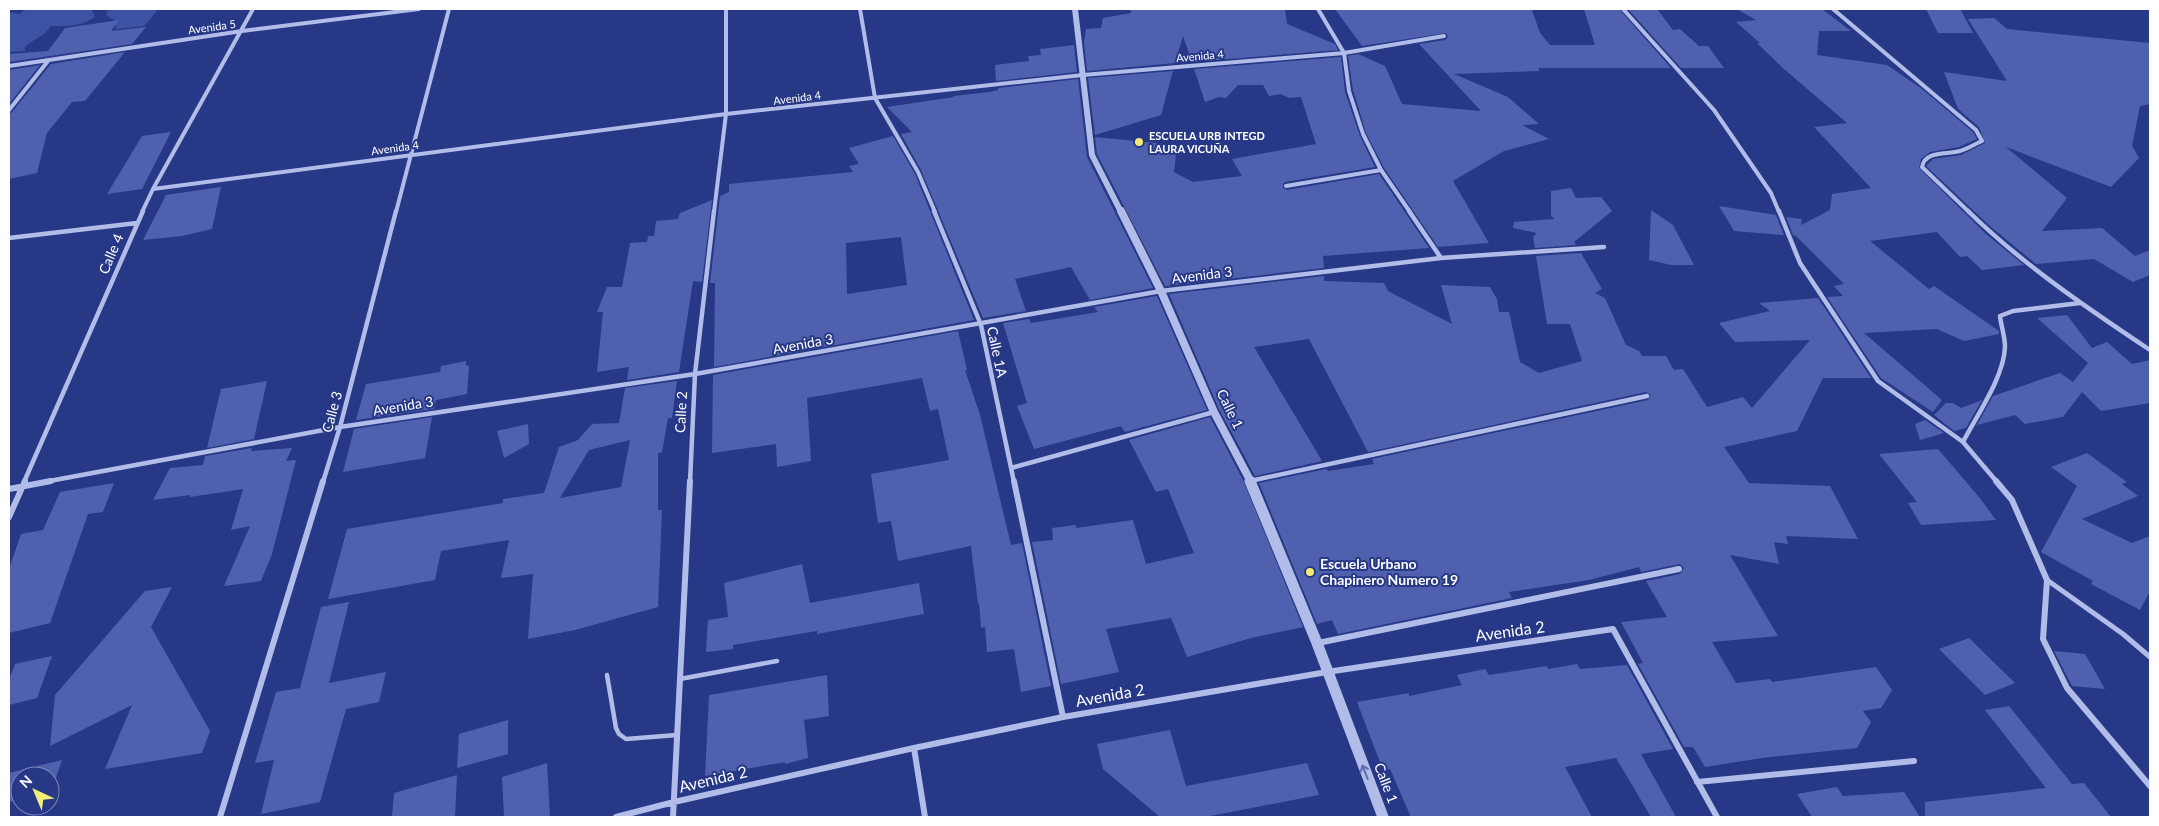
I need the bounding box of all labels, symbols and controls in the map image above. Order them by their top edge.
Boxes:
street label: Avenida 5 [187,17,237,36]
street label: Avenida 4 [1176,47,1225,64]
street label: Avenida 4 [772,88,822,107]
place label: ESCUELA URB INTEGD LAURA VICUÑA [1149,129,1265,155]
marker: ESCUELA URB INTEGD LAURA VICUÑA [1133,136,1145,148]
street label: Avenida 4 [370,138,420,157]
street label: Calle 4 [95,231,127,276]
street label: Avenida 3 [1171,262,1233,287]
street label: Calle 1A [984,325,1011,379]
street label: Avenida 3 [771,330,834,357]
street label: Calle 1 [1214,386,1247,431]
street label: Calle 3 [318,389,345,434]
street label: Calle 2 [671,391,690,433]
street label: Avenida 3 [371,392,434,419]
place label: Escuela Urbano Chapinero Numero 19 [1320,555,1458,588]
marker: Escuela Urbano Chapinero Numero 19 [1304,566,1316,578]
street label: Avenida 2 [1474,616,1546,645]
street label: Avenida 2 [1074,679,1146,710]
street label: Calle 1 [1371,760,1402,805]
street label: Avenida 2 [677,761,749,796]
one-way arrow [1360,765,1370,780]
north arrow [10,766,60,816]
text: N [16,771,35,791]

